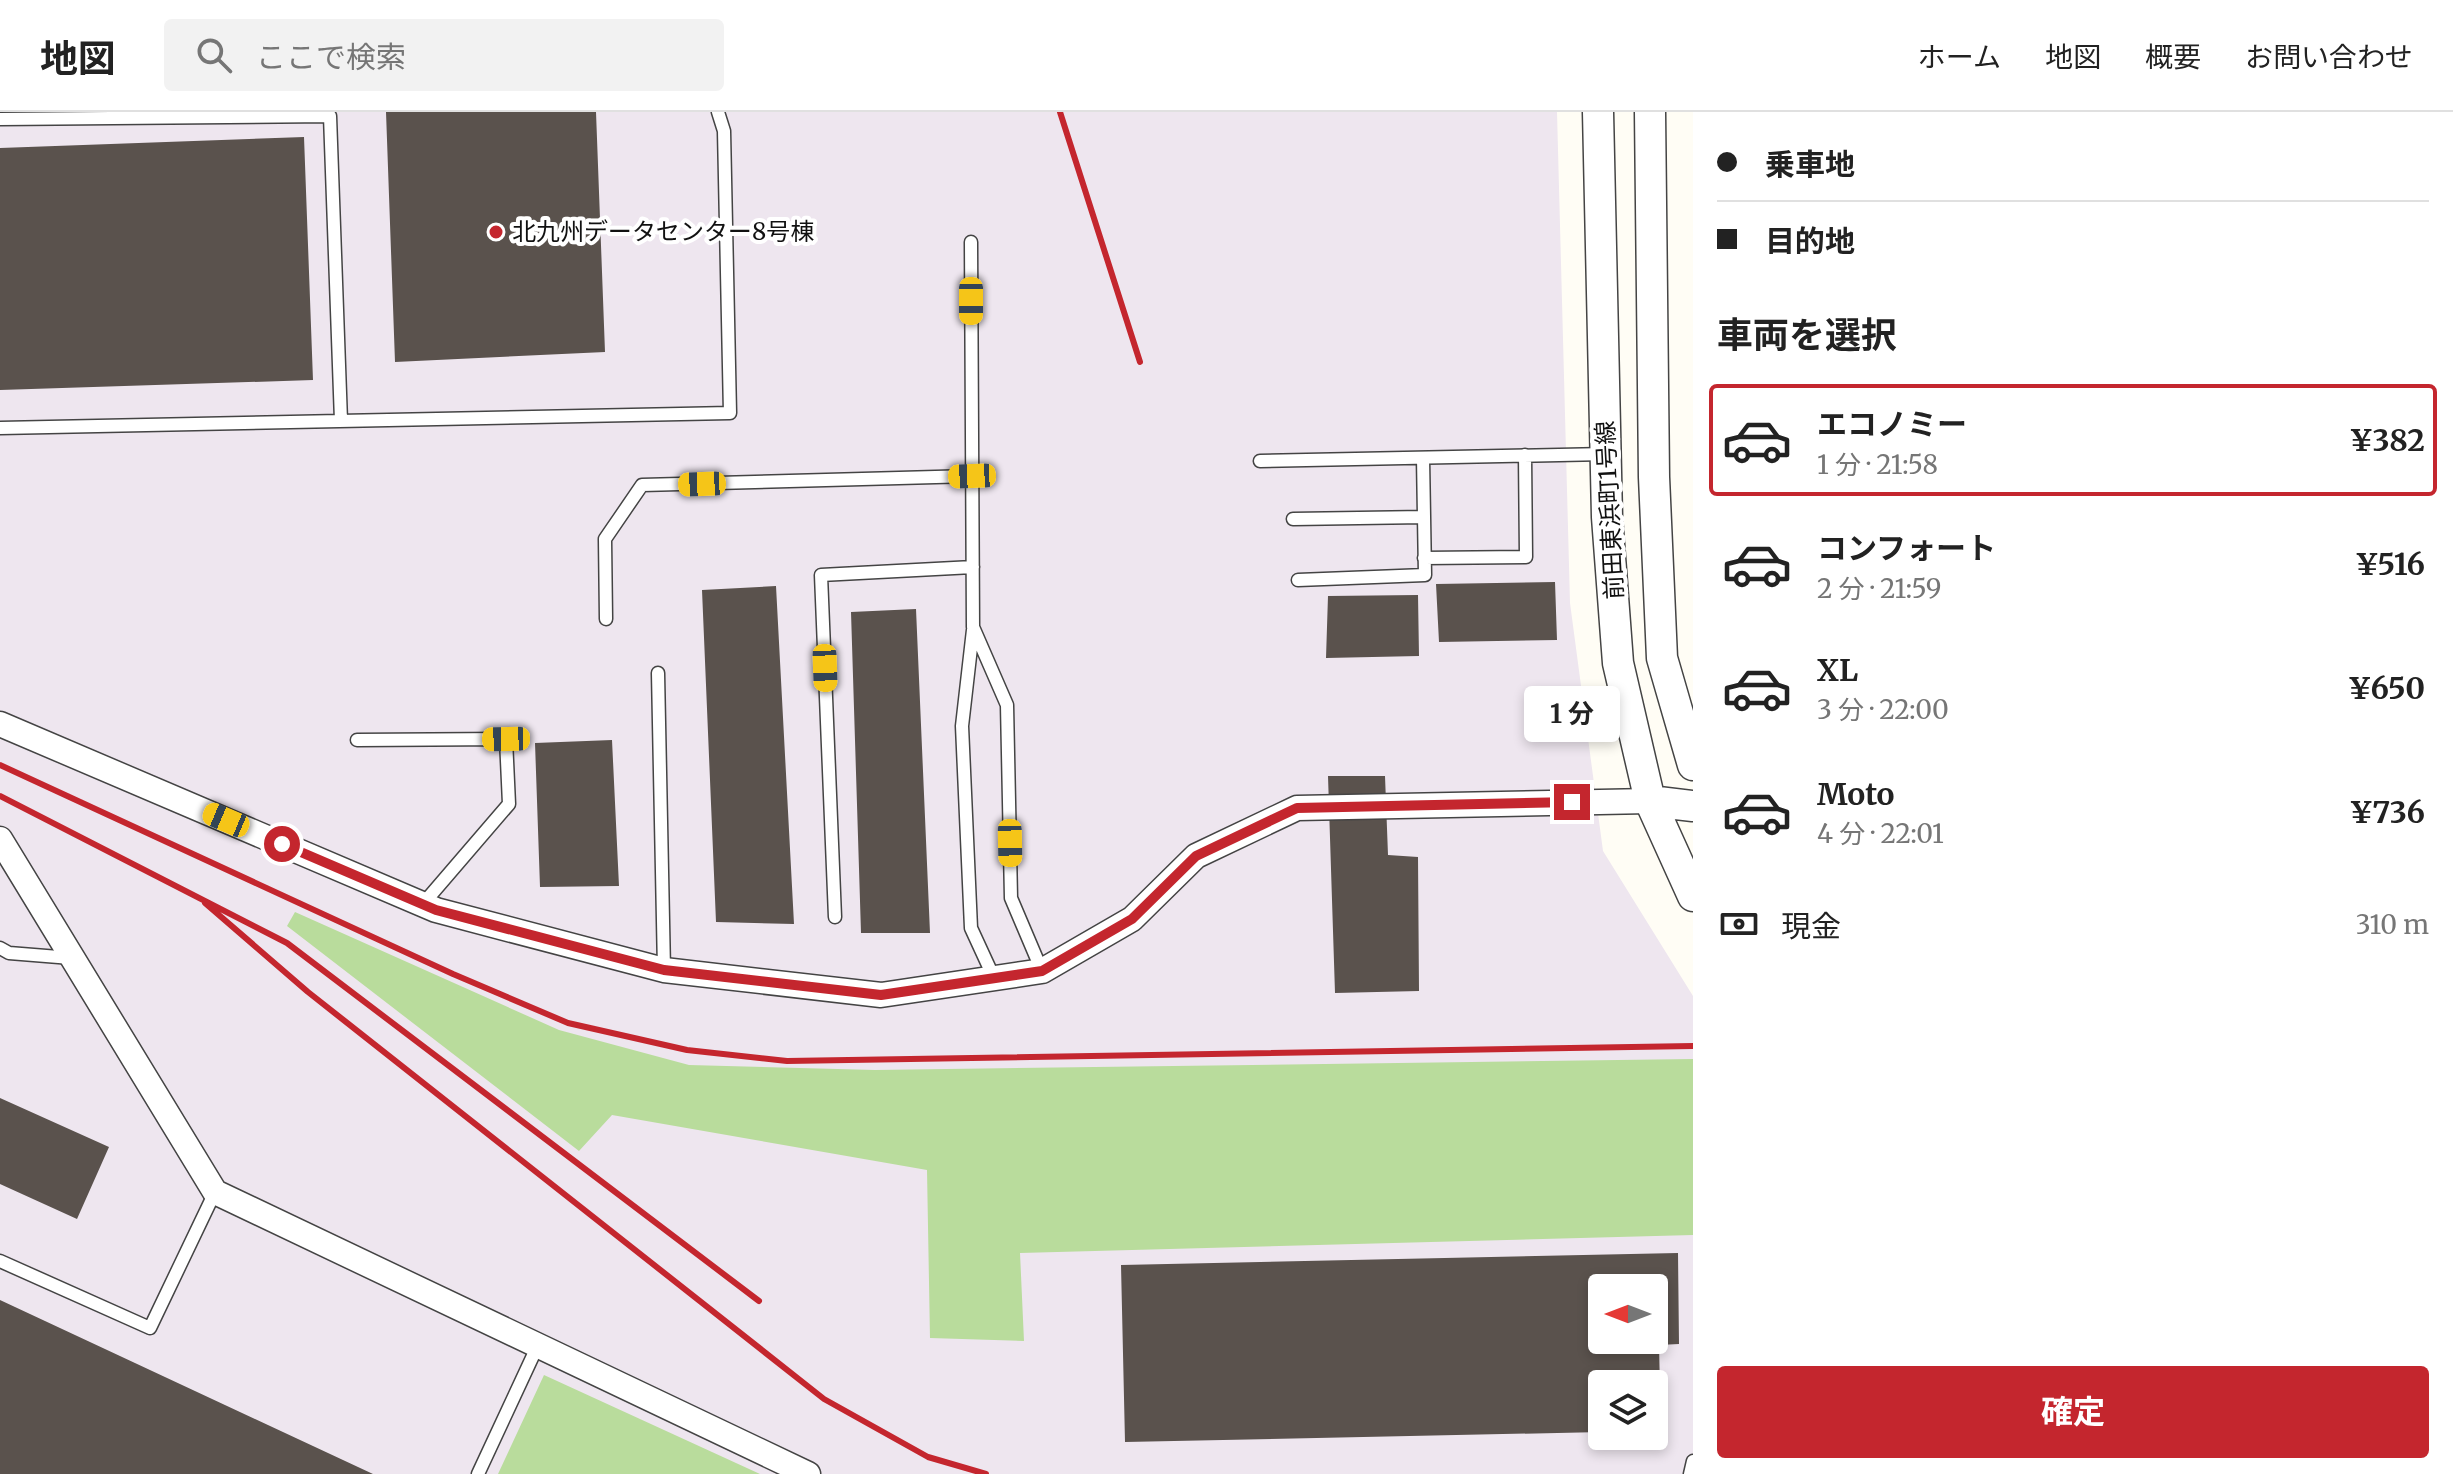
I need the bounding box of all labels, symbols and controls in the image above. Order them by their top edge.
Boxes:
search box [164,19,724,91]
icon: search [192,33,236,77]
text: 地図 [40,35,116,82]
text: ここで検索 [256,38,406,76]
text: ホーム [1918,39,2001,75]
text: 地図 [2045,39,2101,75]
text: 概要 [2145,39,2201,75]
text: お問い合わせ [2245,39,2413,75]
text: 乗車地 [1765,145,1855,183]
place label: 北九州データセンター8号棟 [512,216,814,247]
text: 目的地 [1765,222,1855,260]
marker: 北九州データセンター8号棟 [487,223,505,241]
car [959,277,983,325]
text: 車両を選択 [1717,313,1897,358]
icon: car [1721,404,1793,476]
text: エコノミー [1817,405,1967,443]
street label: 前田東浜町1号線 [1589,420,1630,600]
text: ¥382 [2349,421,2425,459]
text: 1 分 · 21:58 [1817,448,1938,481]
car [948,463,996,489]
car [678,471,726,497]
icon: car [1721,528,1793,600]
text: コンフォート [1817,529,1996,567]
text: ¥516 [2355,545,2425,583]
text: 2 分 · 21:59 [1817,572,1942,605]
car [812,644,838,692]
text: XL [1817,651,1858,689]
icon: car [1721,652,1793,724]
text: ¥650 [2348,669,2425,707]
callout: 1 分 [1524,686,1620,742]
text: 3 分 · 22:00 [1817,693,1949,726]
text: 1 分 [1550,697,1594,730]
car [482,727,530,751]
text: Moto [1817,775,1895,813]
icon: car [1721,776,1793,848]
route end [1554,784,1590,820]
text: ¥736 [2349,793,2425,831]
car [199,800,253,840]
text: 4 分 · 22:01 [1817,817,1944,850]
car [998,819,1022,867]
route start [264,826,300,862]
icon: cash [1717,902,1761,946]
text: 現金 [1781,907,1841,945]
text: 310 m [2356,908,2429,941]
north arrow [1588,1274,1668,1354]
map controls [1588,1274,1668,1450]
button: 確定 [1717,1366,2429,1458]
button: layers [1588,1370,1668,1450]

